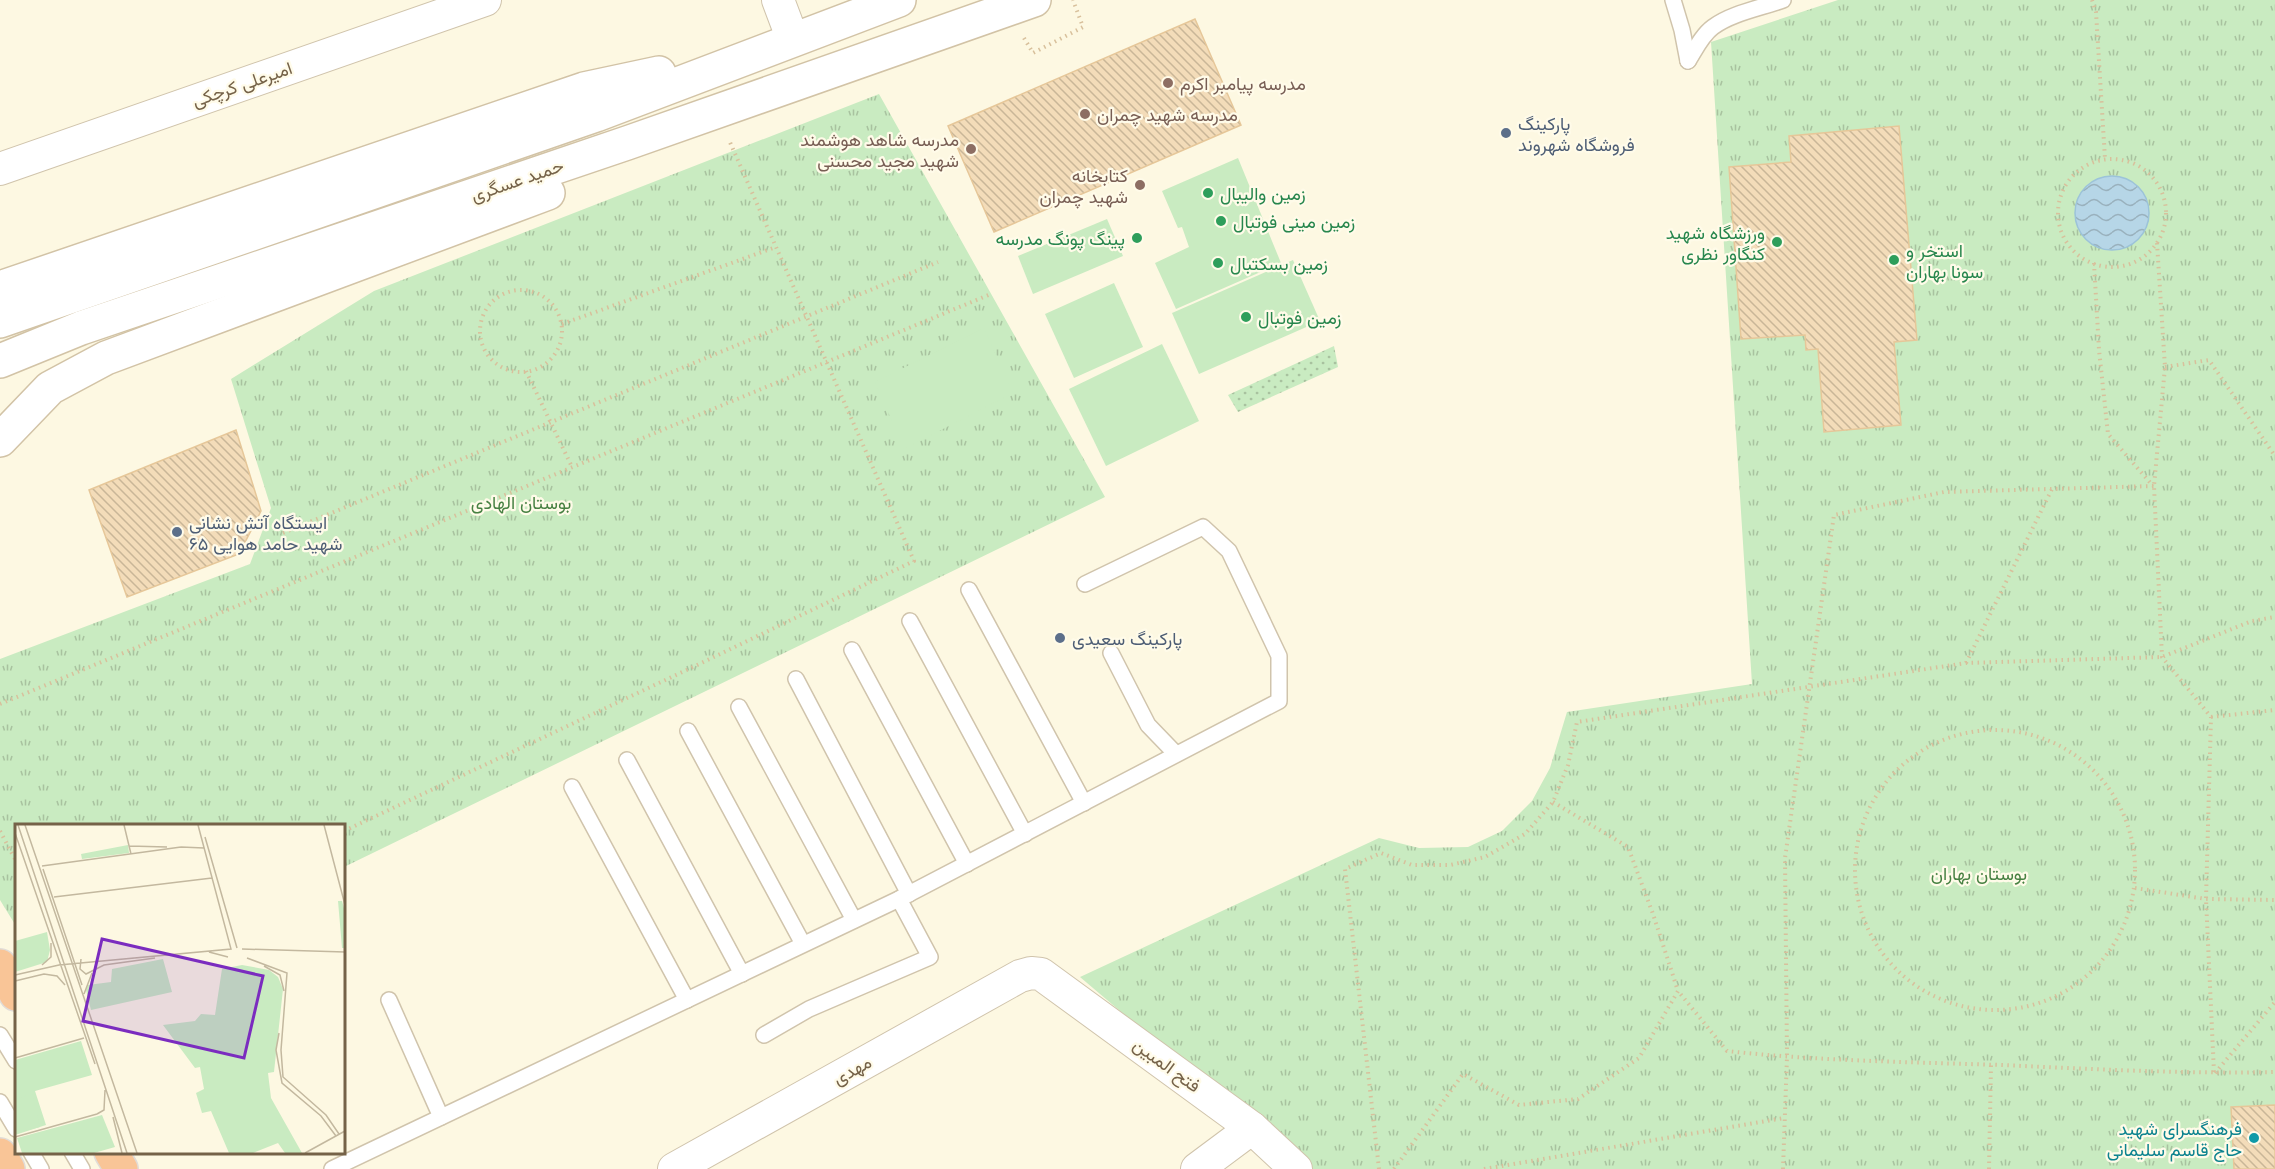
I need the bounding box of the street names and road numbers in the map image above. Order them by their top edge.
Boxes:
street label: امیرعلی کرچکی [189,55,295,113]
street label: حمید عسگری [467,152,567,208]
street label: فتح المبین [1128,1032,1206,1098]
street label: مهدی [828,1049,876,1091]

